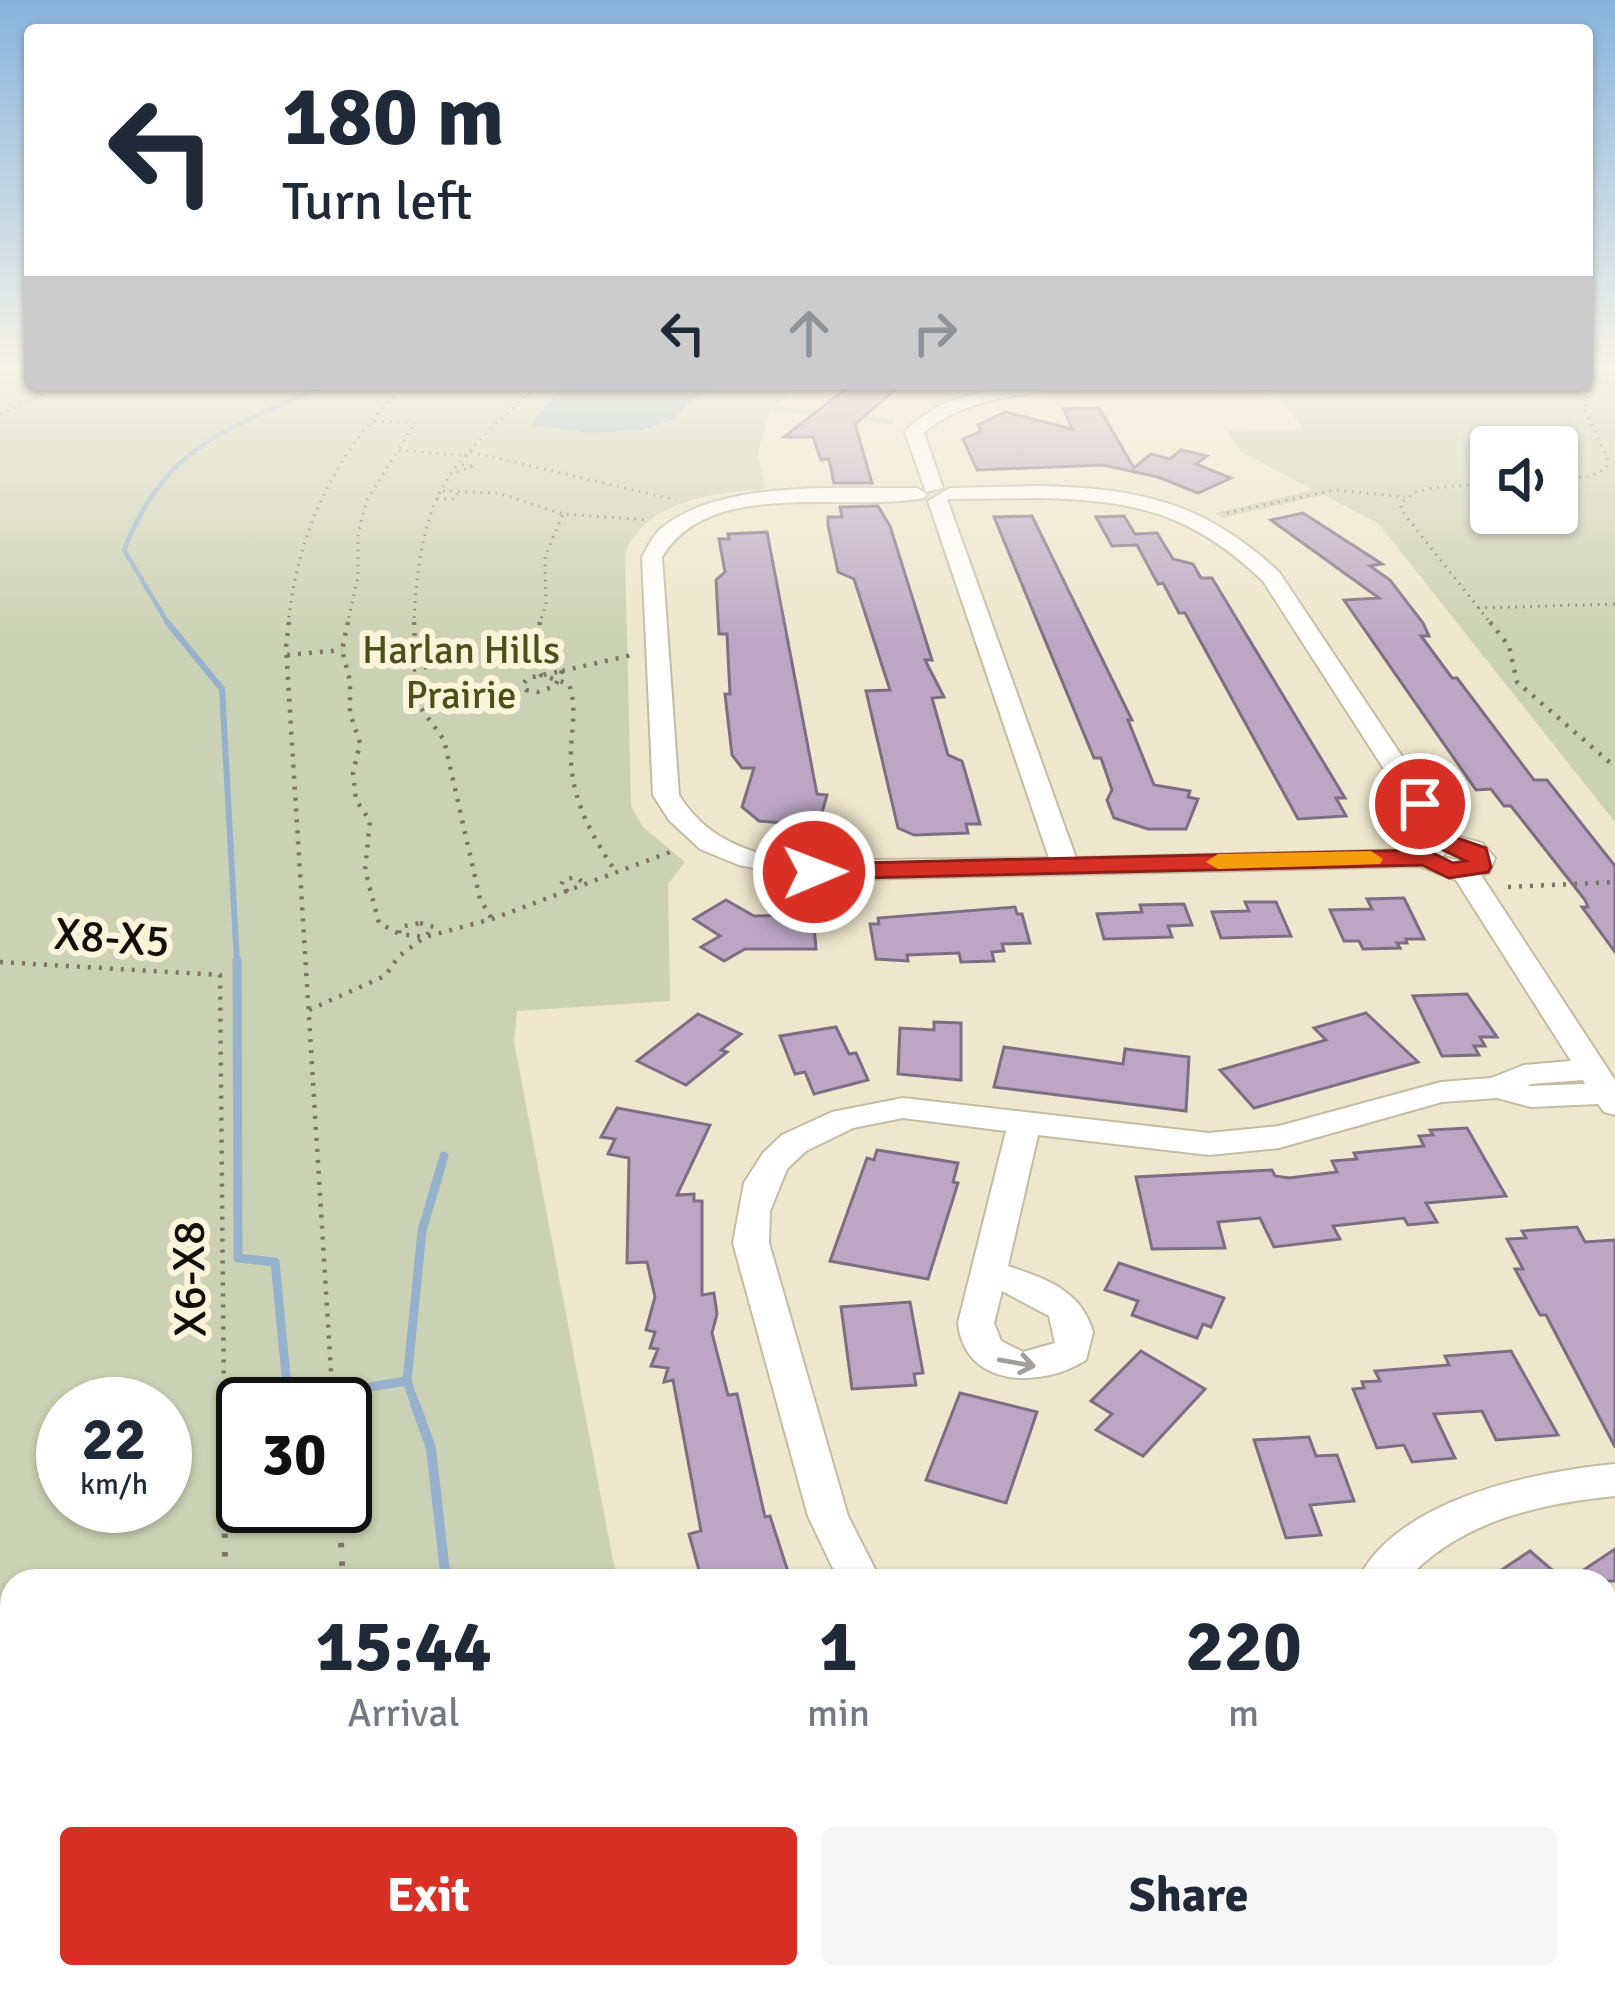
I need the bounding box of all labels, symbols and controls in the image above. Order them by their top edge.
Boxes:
text: 180 m [282,65,504,169]
icon: left [84,72,240,228]
text: Turn left [282,168,472,235]
icon: left [650,300,716,366]
icon: ahead [776,300,842,366]
icon: right [902,300,968,366]
map controls [1470,426,1578,534]
button: sound [1470,426,1578,534]
park label: Harlan Hills Prairie [362,626,560,719]
pin [1369,753,1471,855]
icon: arrive [1387,771,1453,837]
position arrow [751,809,877,935]
street label: X8-X5 [52,907,172,969]
street label: X6-X8 [161,1221,219,1337]
one-way arrow [997,1352,1036,1375]
speed limit sign: 30 [216,1377,372,1533]
text: 22 [82,1403,146,1477]
text: km/h [80,1466,148,1503]
text: 15:44 [315,1602,492,1691]
text: 1 [819,1602,858,1691]
text: 220 [1185,1602,1302,1691]
text: Arrival [347,1689,460,1737]
text: min [807,1689,870,1737]
text: m [1228,1689,1259,1737]
button: Exit [60,1827,797,1965]
button: Share [821,1827,1557,1965]

